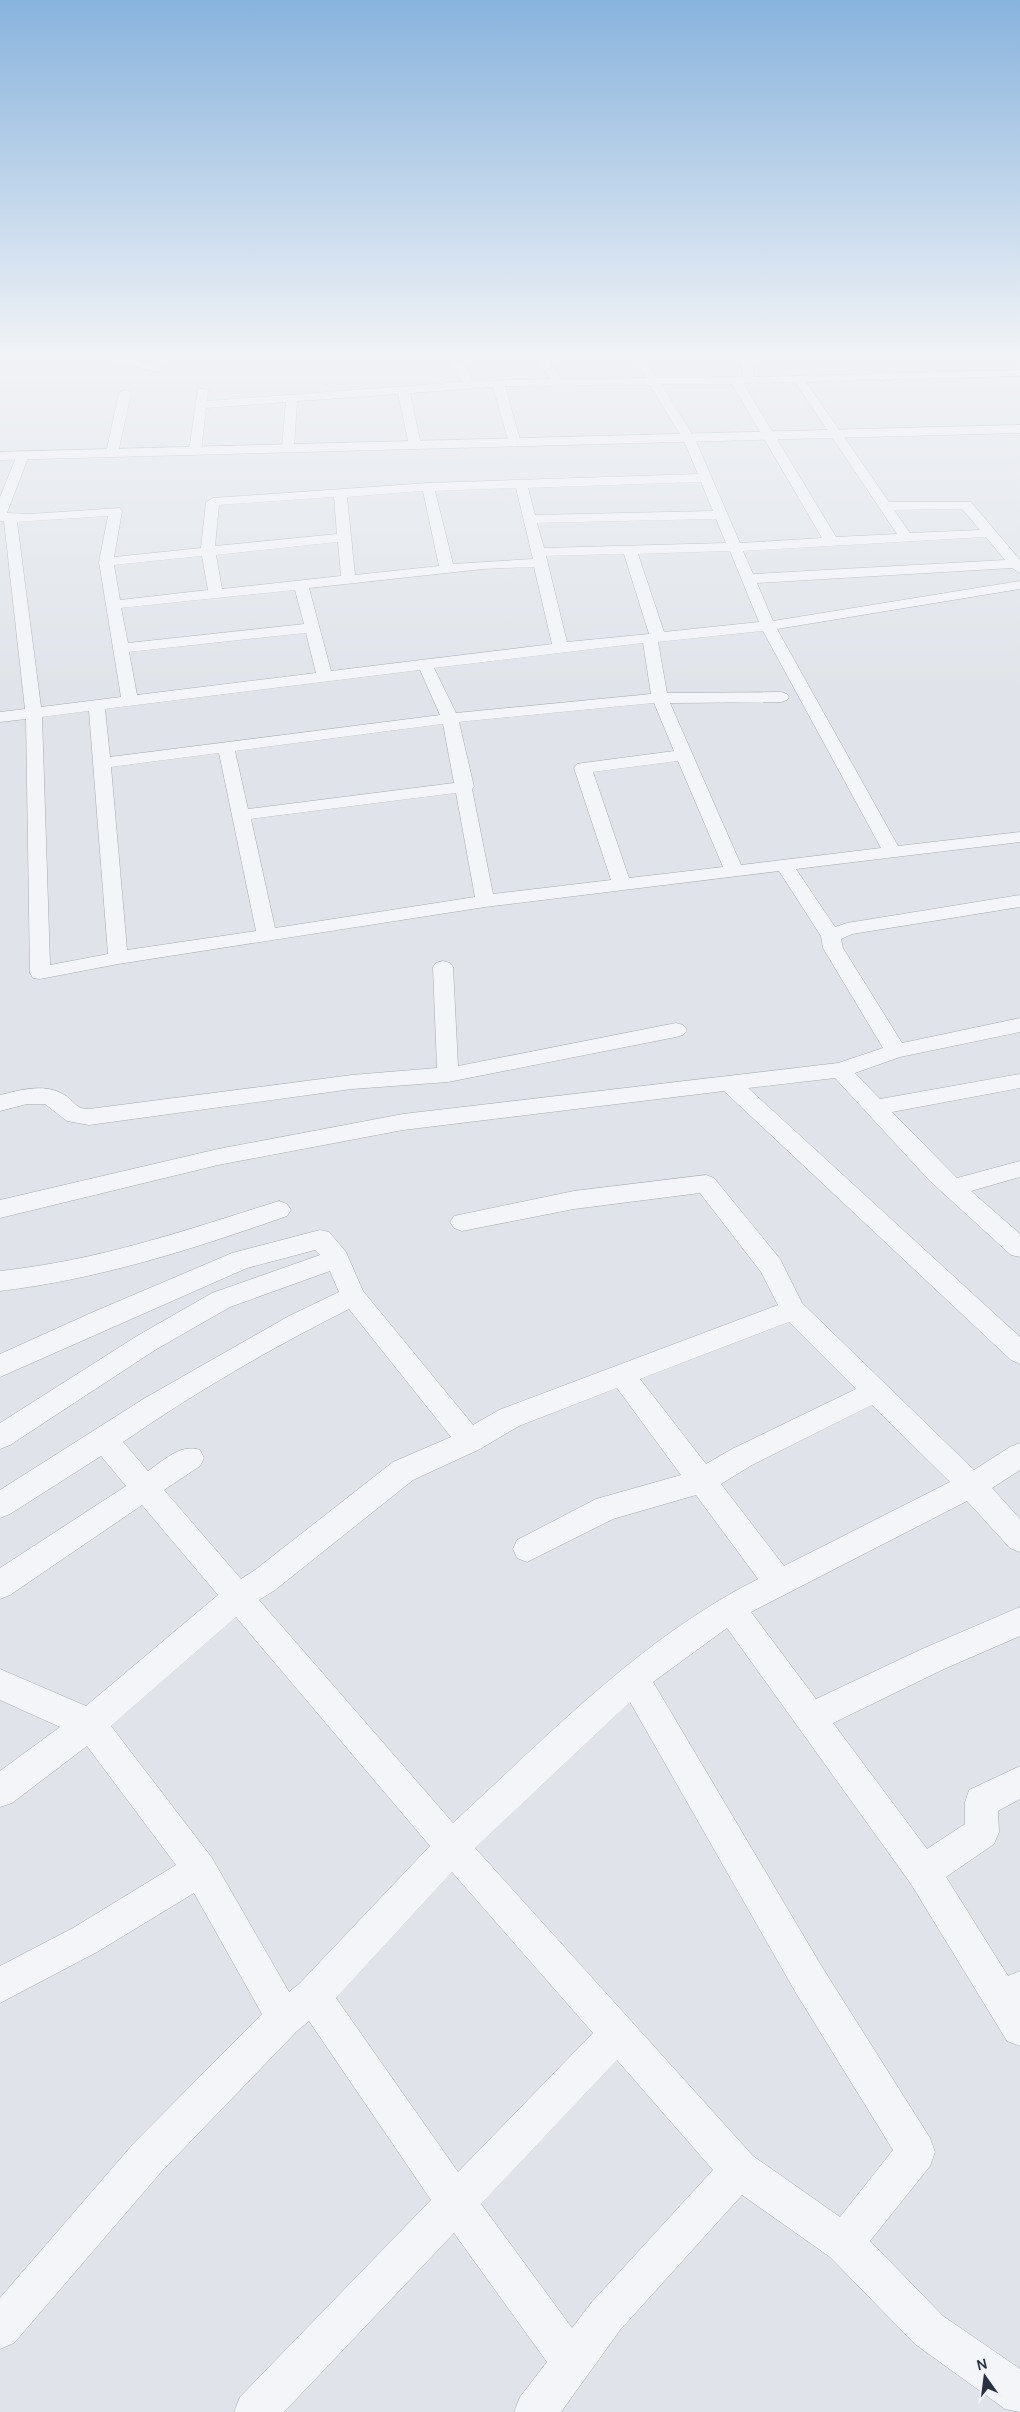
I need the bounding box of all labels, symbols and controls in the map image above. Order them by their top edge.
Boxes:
north arrow [960,2352,1010,2402]
text: N [975,2353,989,2374]

